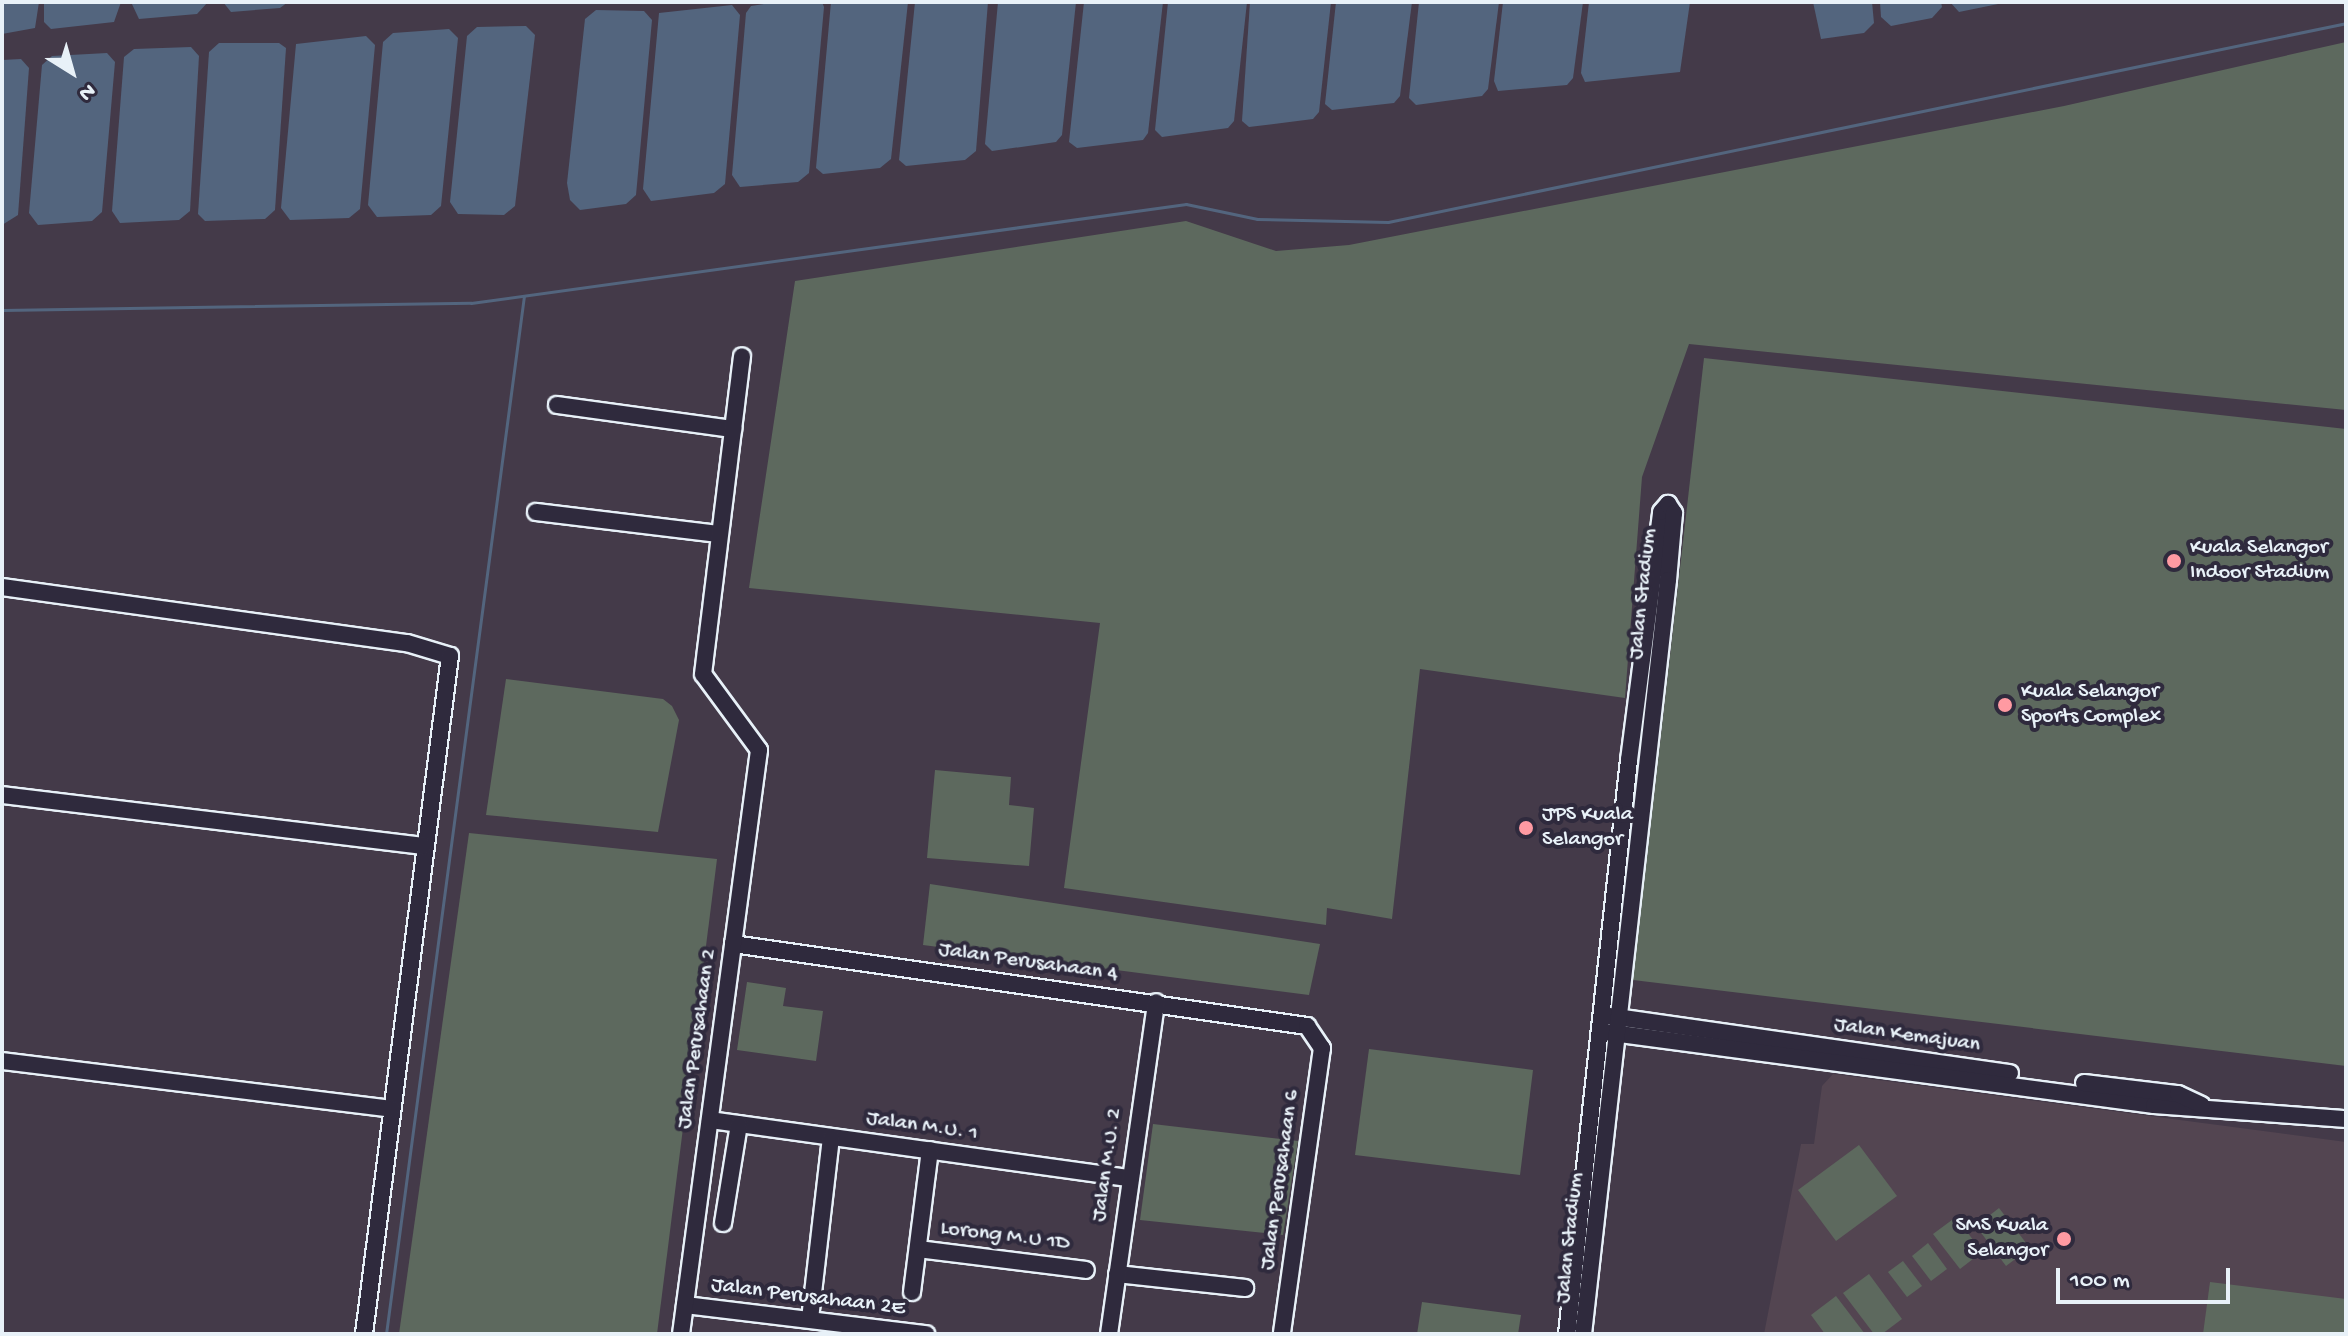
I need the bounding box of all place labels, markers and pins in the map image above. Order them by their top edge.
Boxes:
place label: Kuala Selangor Indoor Stadium [2190,535,2329,586]
marker: Kuala Selangor Indoor Stadium [2165,552,2183,570]
place label: Kuala Selangor Sports Complex [2021,679,2161,730]
marker: Kuala Selangor Sports Complex [1996,696,2014,714]
place label: JPS Kuala Selangor [1542,802,1633,854]
marker: JPS Kuala Selangor [1517,819,1535,837]
place label: SMS Kuala Selangor [1955,1213,2048,1264]
marker: SMS Kuala Selangor [2055,1230,2073,1248]

